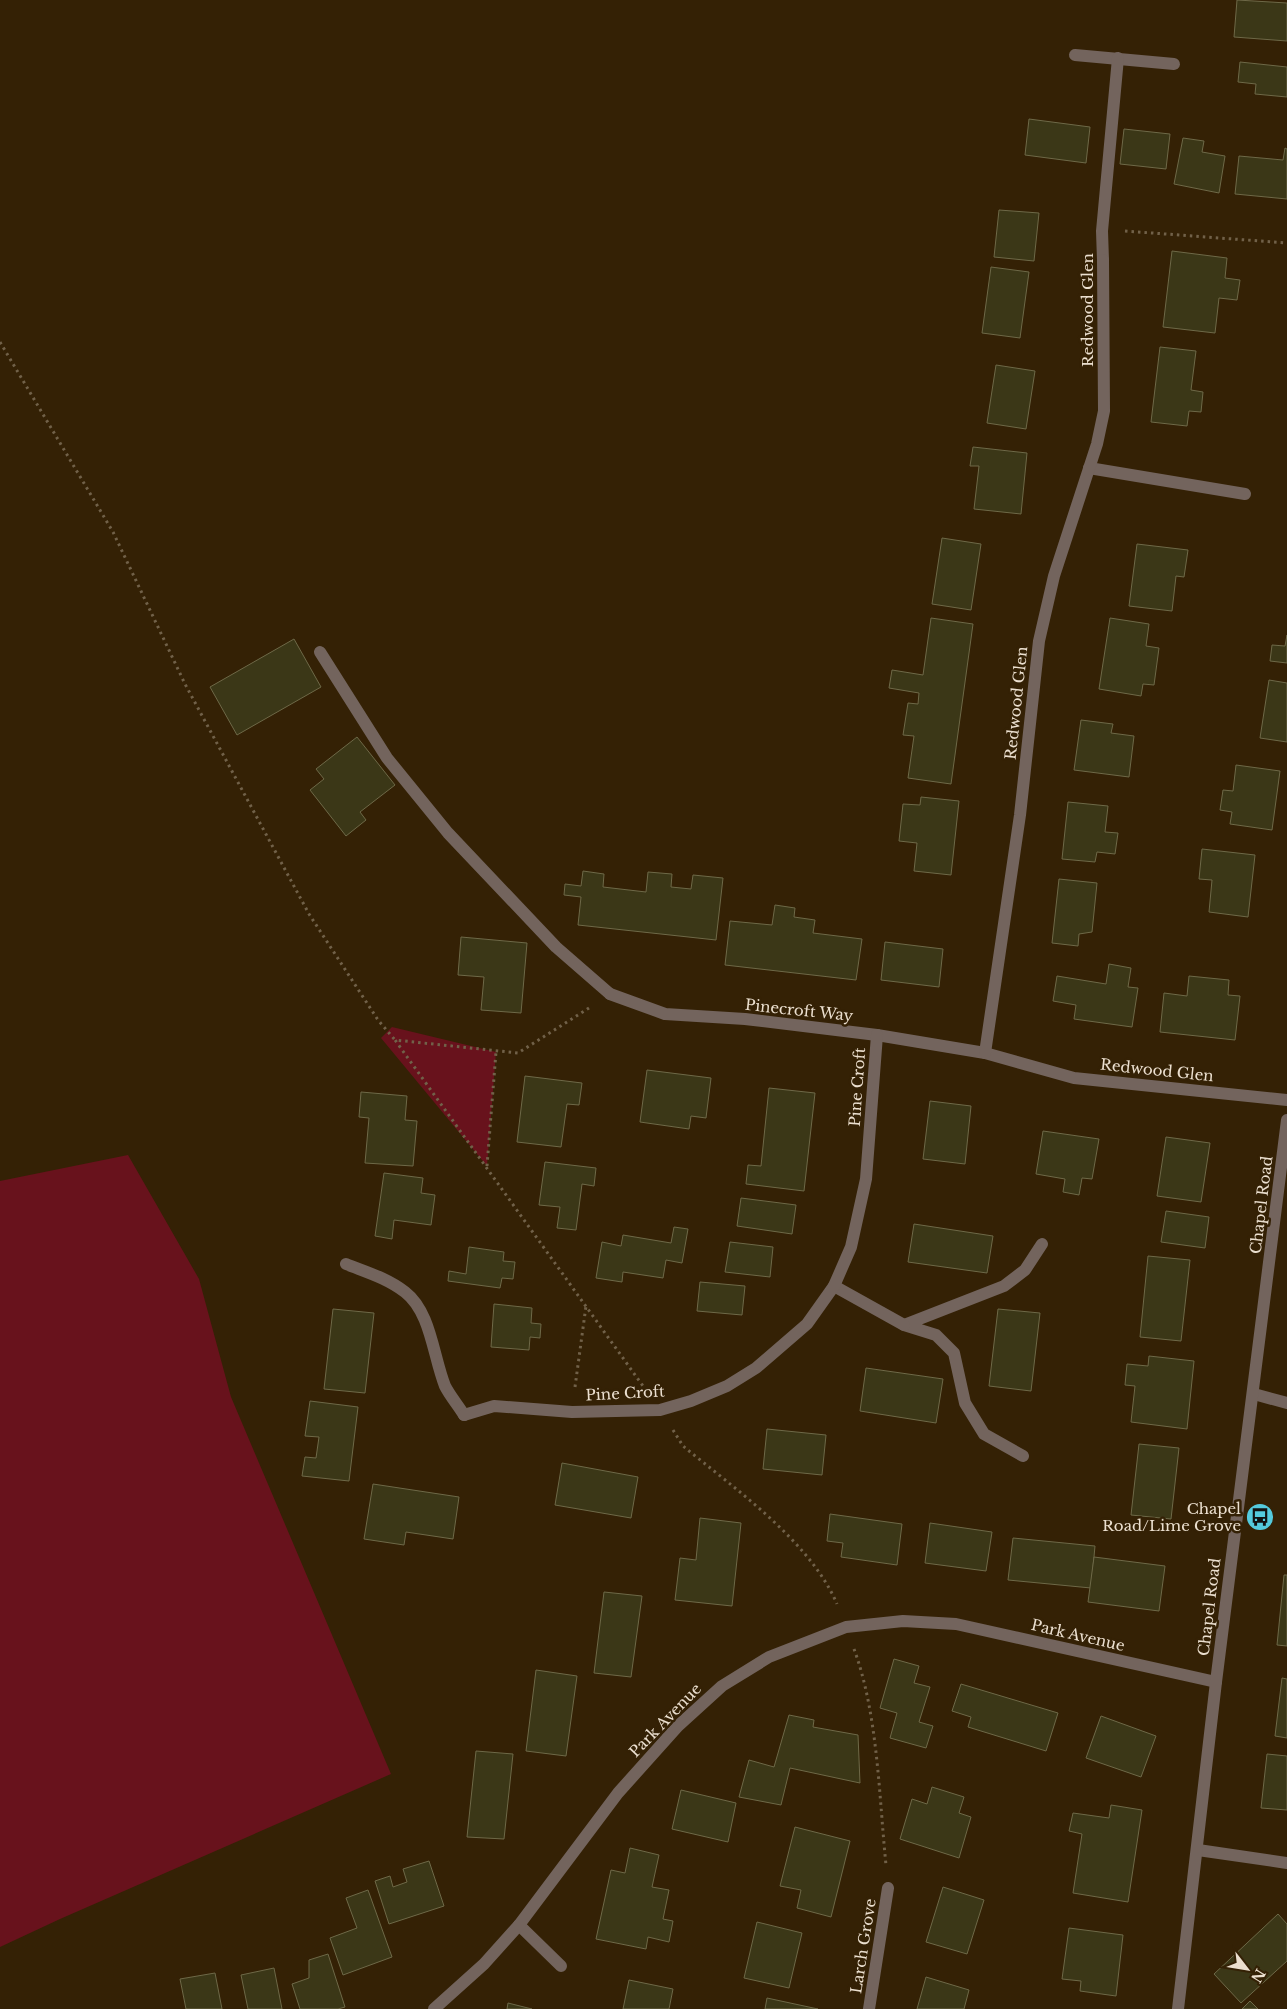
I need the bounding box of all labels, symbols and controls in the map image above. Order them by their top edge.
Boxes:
street label: Redwood Glen [1078,253,1097,367]
street label: Redwood Glen [1001,645,1031,761]
street label: Pinecroft Way [744,995,854,1025]
street label: Pine Croft [845,1046,869,1127]
street label: Redwood Glen [1099,1055,1215,1085]
street label: Chapel Road [1246,1155,1276,1255]
street label: Pine Croft [585,1381,665,1405]
place label: Chapel Road/Lime Grove [1102,1499,1241,1535]
bus stop icon: Chapel Road/Lime Grove [1245,1502,1275,1532]
street label: Chapel Road [1194,1557,1224,1657]
street label: Park Avenue [1029,1615,1127,1655]
street label: Park Avenue [625,1679,705,1761]
street label: Larch Grove [846,1897,880,1995]
north arrow [1222,1944,1272,1994]
text: N [1247,1965,1269,1986]

